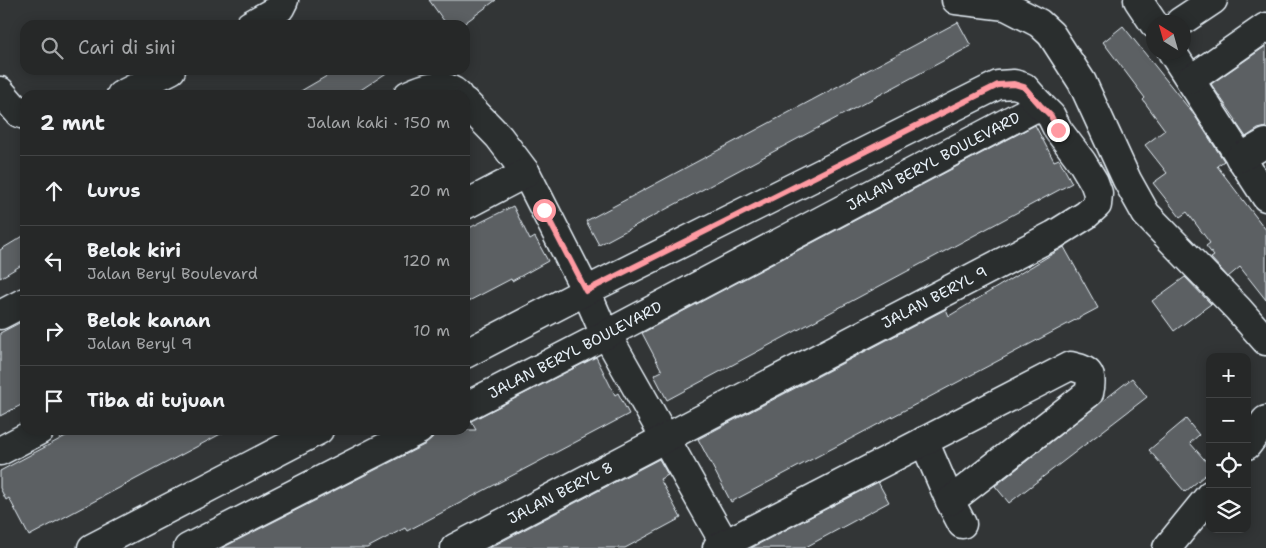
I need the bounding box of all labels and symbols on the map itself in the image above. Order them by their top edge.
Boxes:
north arrow [1146,15,1191,60]
street label: JALAN BERYL BOULEVARD [843,107,1024,215]
route end [1047,119,1070,142]
route start [533,199,556,222]
street label: JALAN BERYL 9 [878,262,991,333]
street label: JALAN BERYL BOULEVARD [485,297,666,403]
street label: JALAN BERYL 8 [504,457,617,529]

